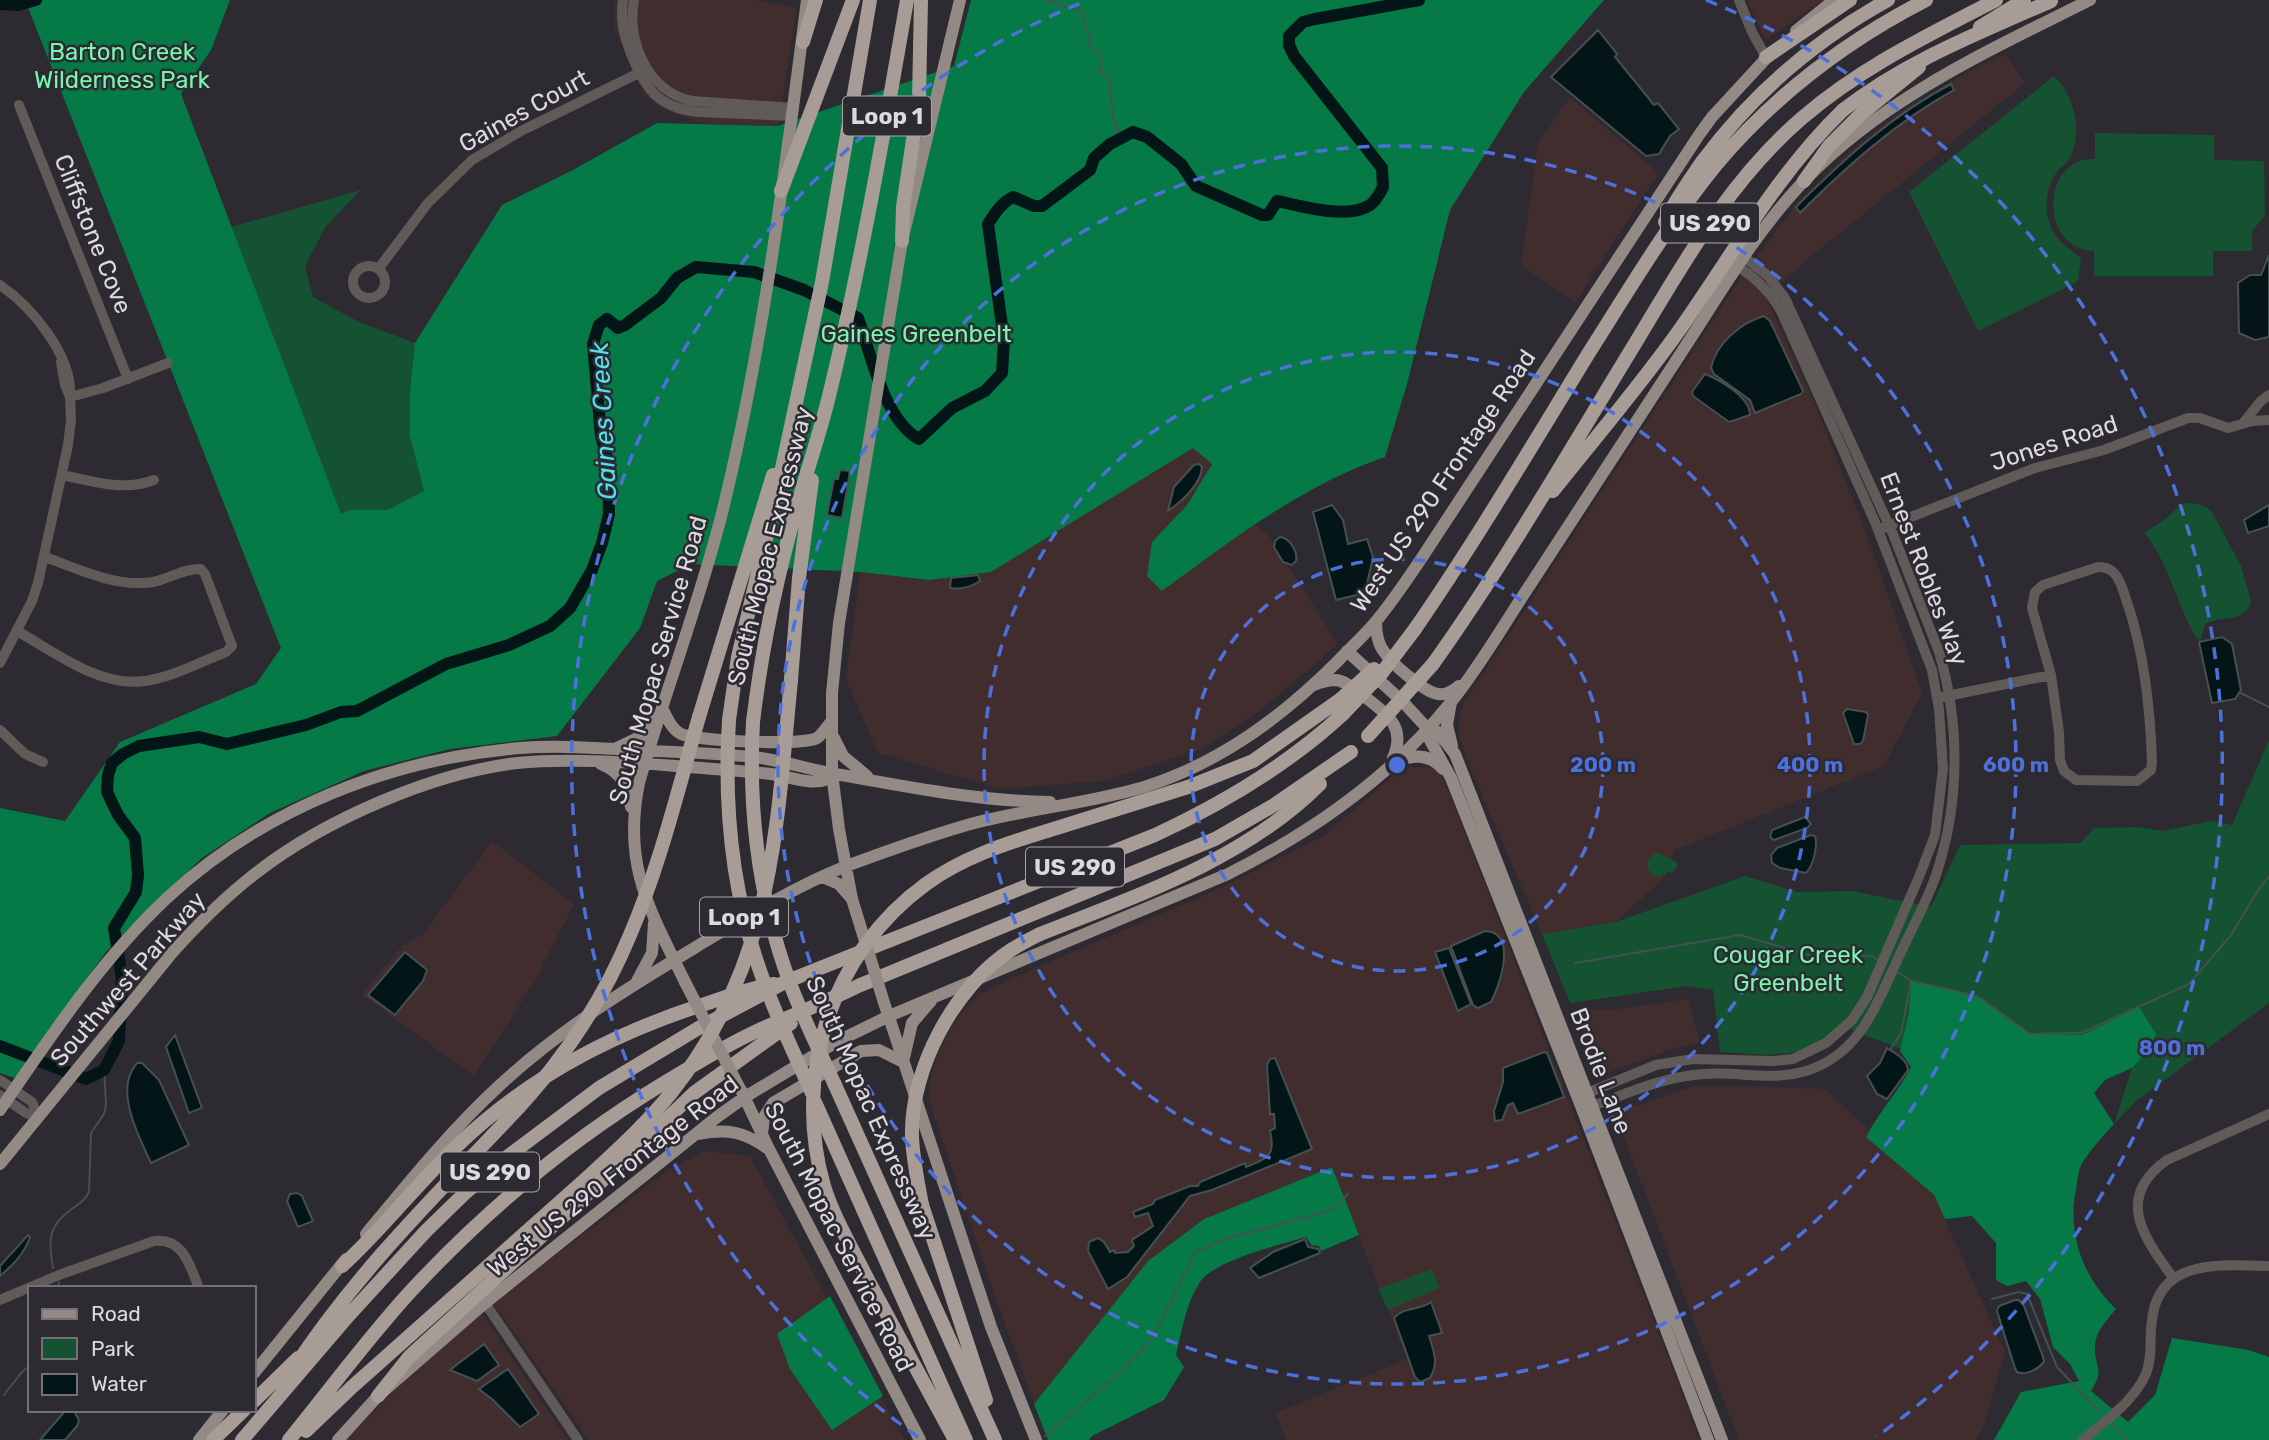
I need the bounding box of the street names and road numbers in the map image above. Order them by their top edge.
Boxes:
street label: Gaines Court [454,64,594,158]
road number: Loop 1 [843,97,931,136]
street label: Cliffstone Cove [48,150,138,318]
road number: US 290 [1661,204,1759,243]
street label: West US 290 Frontage Road [1345,344,1541,618]
street label: South Mopac Expressway [722,404,818,688]
street label: Jones Road [1987,409,2121,477]
street label: Ernest Robles Way [1874,468,1974,670]
street label: South Mopac Service Road [603,513,713,807]
road number: US 290 [1026,848,1124,887]
street label: Southwest Parkway [45,886,211,1072]
road number: Loop 1 [700,898,788,936]
street label: South Mopac Expressway [800,972,942,1244]
street label: Brodie Lane [1564,1004,1638,1138]
street label: West US 290 Frontage Road [482,1069,744,1283]
street label: South Mopac Service Road [759,1098,919,1376]
road number: US 290 [441,1152,539,1191]

